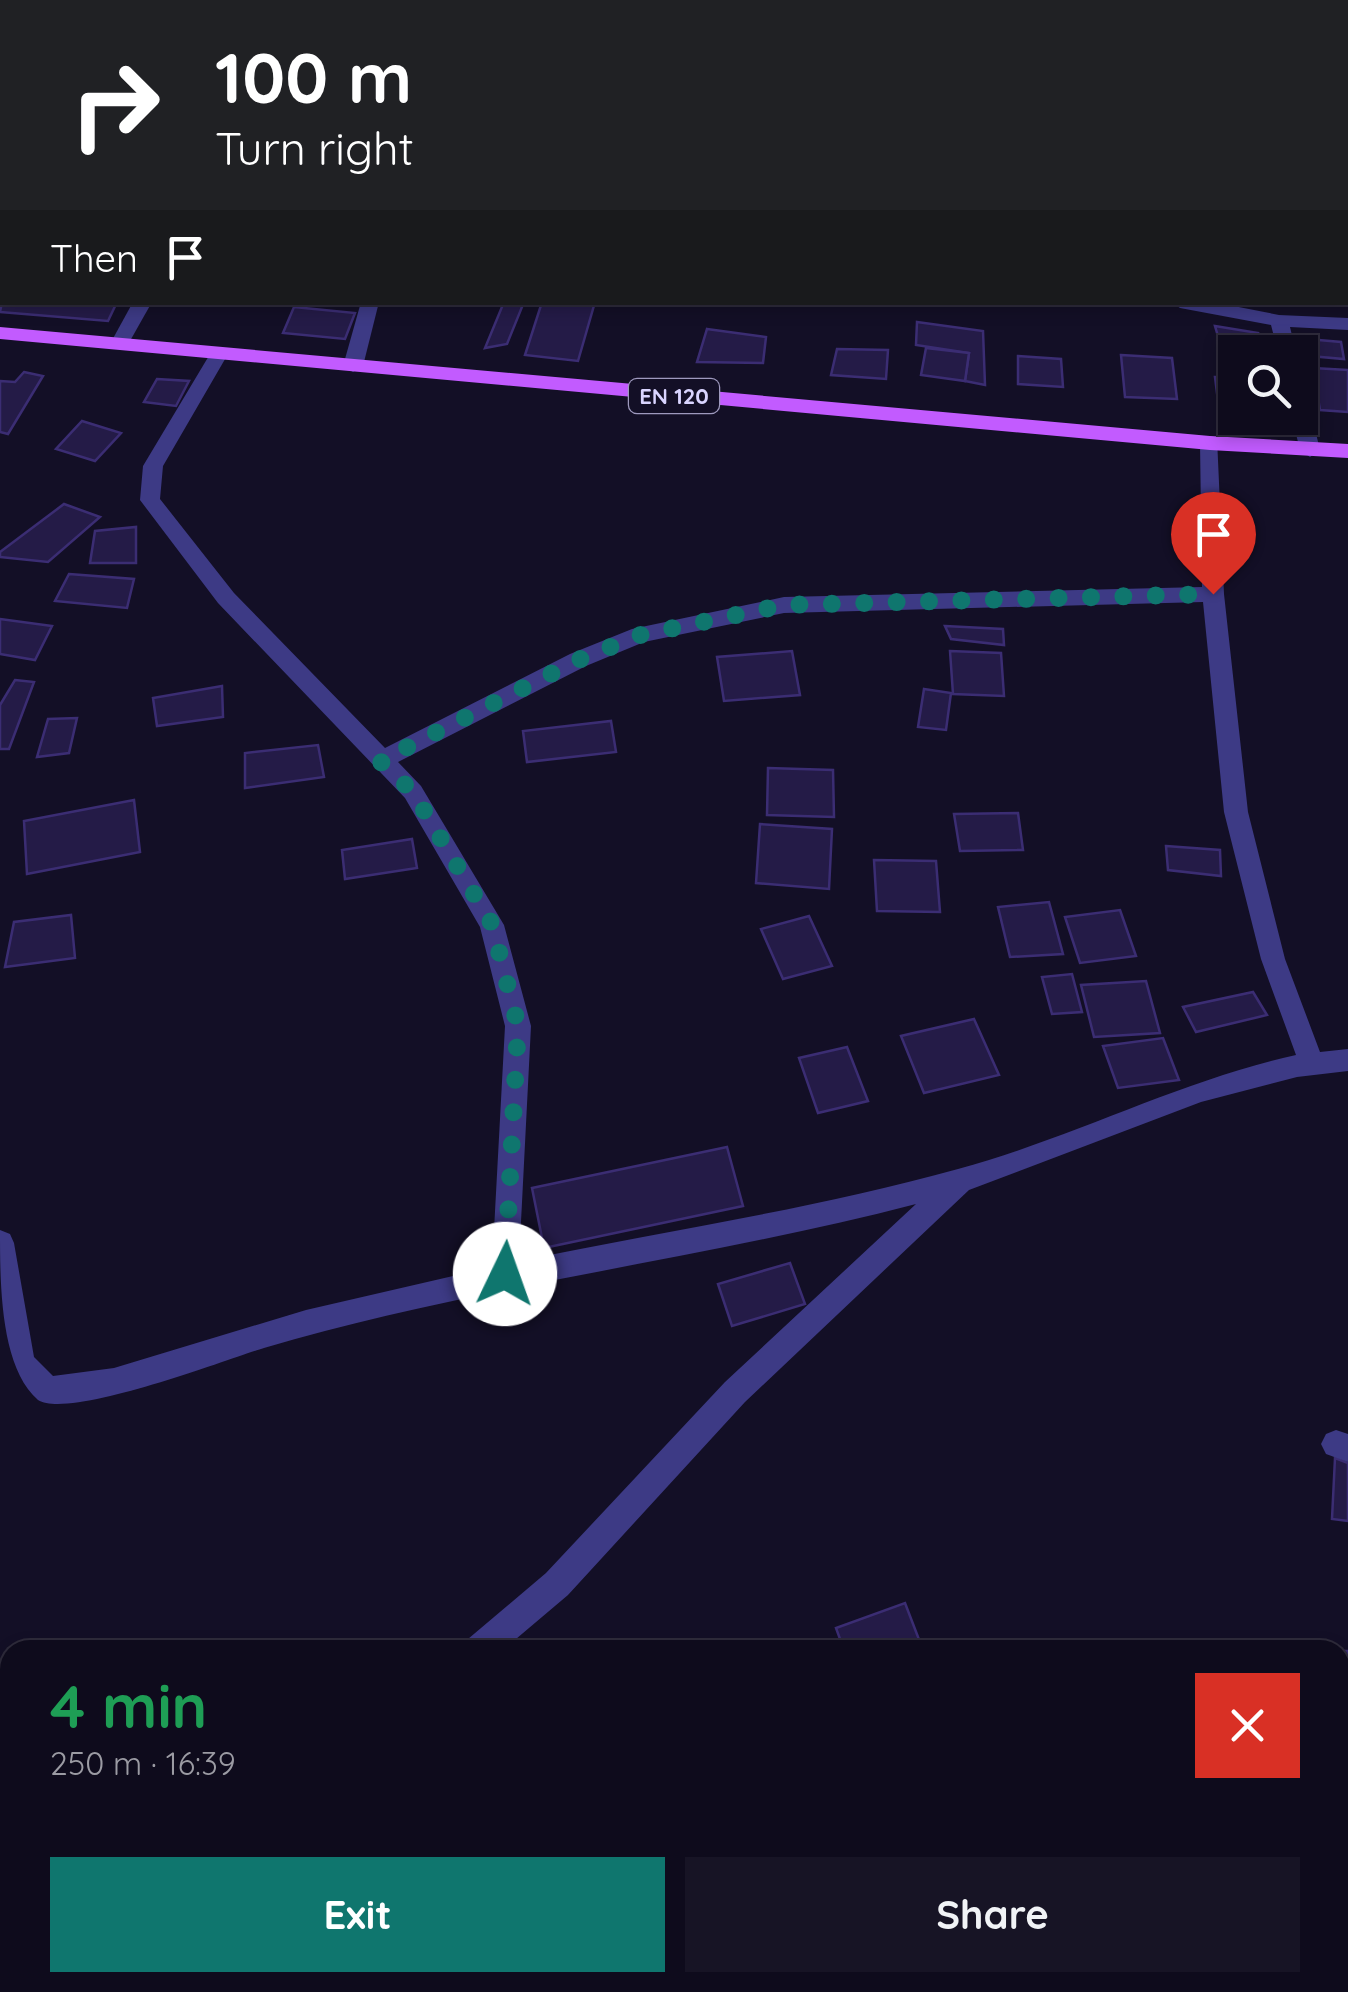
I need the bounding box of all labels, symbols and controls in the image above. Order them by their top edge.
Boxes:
text: 100 m [215,33,412,121]
icon: right [50,40,180,170]
text: Turn right [215,120,414,176]
icon: arrive [158,230,213,285]
text: Then [50,234,138,282]
map controls [1218,335,1318,435]
button: search [1218,335,1318,435]
road number: EN 120 [629,379,719,413]
pin [1171,492,1256,595]
icon: arrive [1186,507,1241,562]
position arrow [453,1222,557,1326]
text: 4 min [50,1668,207,1743]
button: close [1195,1673,1300,1778]
text: 250 m · 16:39 [50,1743,236,1783]
button: Exit [50,1857,665,1972]
button: Share [685,1857,1300,1972]

